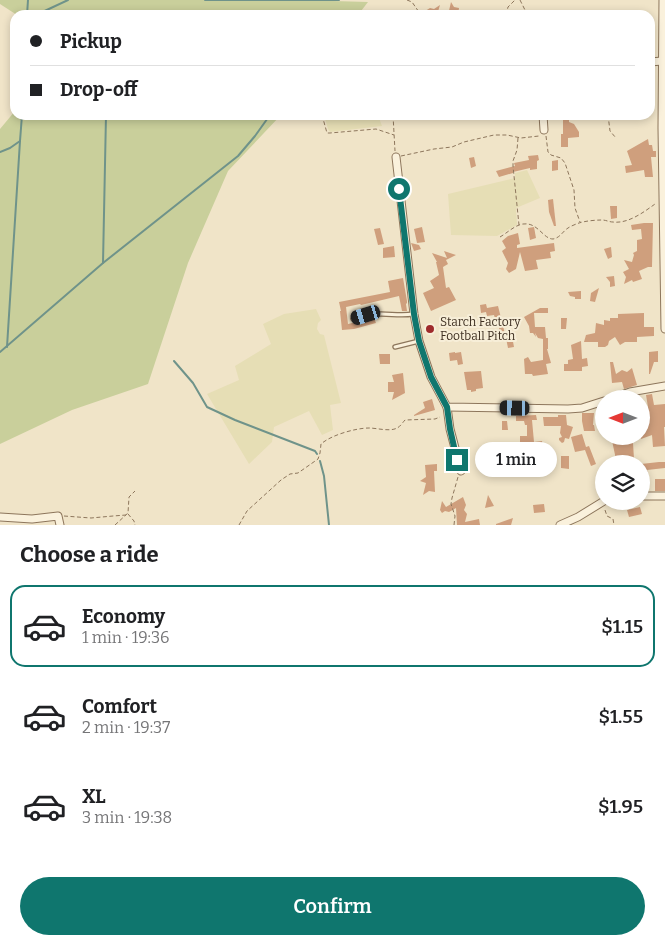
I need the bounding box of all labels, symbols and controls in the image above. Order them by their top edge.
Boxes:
text: Pickup [60,30,122,53]
text: Drop-off [60,78,138,101]
route start [388,178,410,200]
car [349,303,382,327]
place label: Starch Factory Football Pitch [440,315,521,343]
marker: Starch Factory Football Pitch [424,323,436,335]
north arrow [595,390,650,445]
map controls [595,390,650,510]
car [499,400,530,416]
callout: 1 min [474,442,557,478]
route end [446,449,468,471]
text: 1 min [496,450,536,469]
button: layers [595,455,650,510]
text: Choose a ride [20,541,159,568]
icon: car [22,604,67,649]
text: Economy [82,605,165,628]
text: $1.15 [601,615,643,638]
text: 1 min · 19:36 [82,628,169,647]
icon: car [22,694,67,739]
text: Comfort [82,695,157,718]
text: $1.55 [598,705,643,728]
text: 2 min · 19:37 [82,718,170,737]
icon: car [22,784,67,829]
text: XL [82,785,106,808]
text: $1.95 [598,795,643,818]
text: 3 min · 19:38 [82,808,172,827]
button: Confirm [20,877,645,935]

